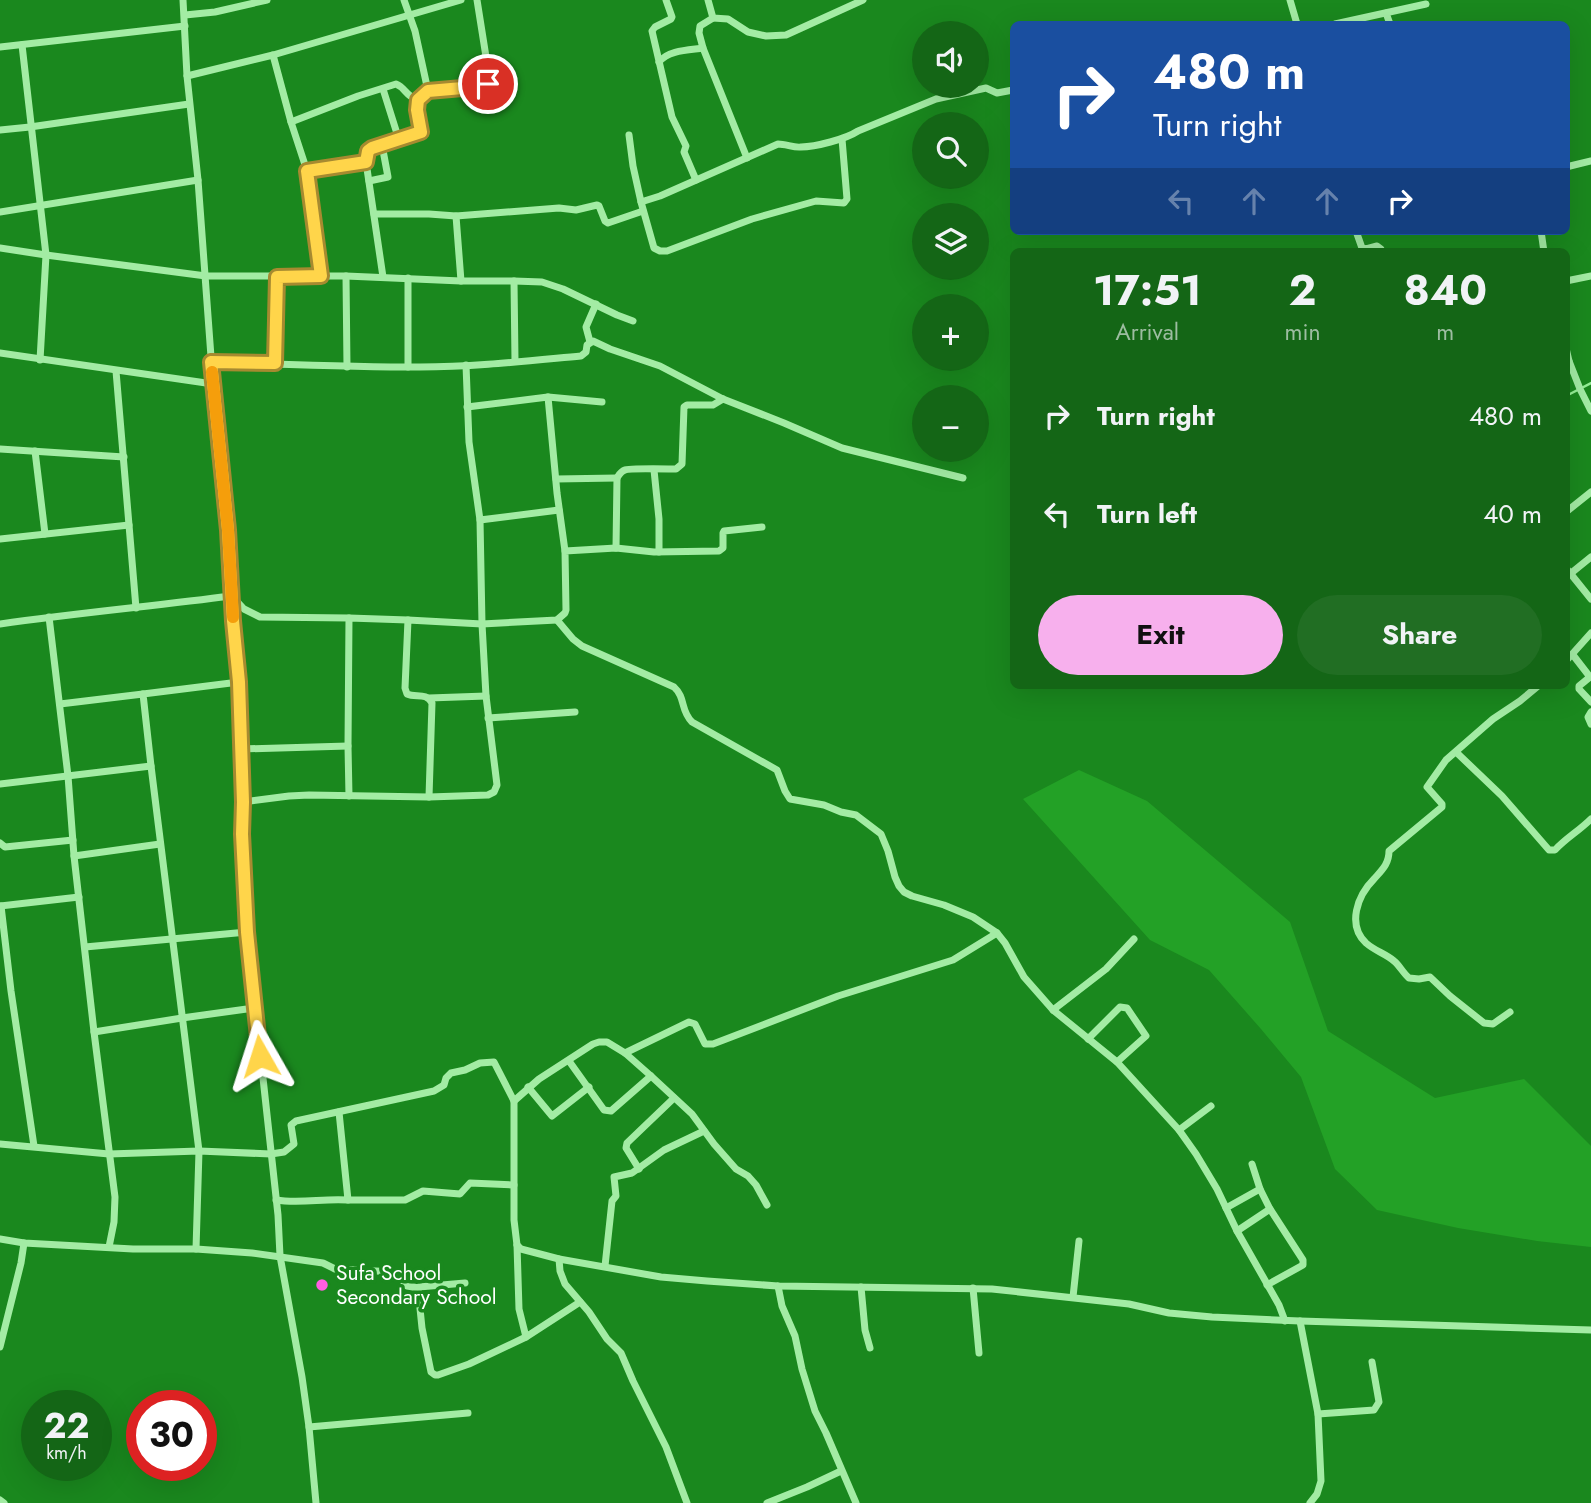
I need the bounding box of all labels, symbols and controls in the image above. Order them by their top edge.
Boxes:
map controls [912,21,989,462]
button: sound [912,21,989,98]
text: 480 m [1153,37,1305,107]
icon: right [1038,49,1129,140]
pin [458,54,518,114]
icon: arrive [469,65,507,103]
text: Turn right [1153,102,1282,148]
button: search [912,112,989,189]
icon: left [1162,182,1200,220]
icon: ahead [1235,182,1273,220]
icon: ahead [1308,182,1346,220]
icon: right [1381,182,1419,220]
button: layers [912,203,989,280]
text: 17:51 [1093,260,1202,321]
text: 2 [1289,260,1316,321]
text: 840 [1404,260,1487,321]
button: + [912,294,989,371]
text: Arrival [1116,315,1179,349]
text: min [1285,315,1321,349]
text: m [1436,315,1454,349]
button: − [912,385,989,462]
icon: right [1038,397,1076,435]
text: Turn right [1097,397,1215,435]
text: 480 m [1469,397,1542,435]
icon: left [1038,495,1076,533]
text: Turn left [1097,495,1197,533]
text: 40 m [1483,495,1542,533]
button: Exit [1038,595,1283,675]
button: Share [1297,595,1542,675]
position arrow [223,1019,297,1093]
place label: Sufa School Secondary School [336,1258,497,1312]
marker: Sufa School Secondary School [314,1277,330,1293]
speed limit sign: 30 [126,1390,217,1481]
text: 22 [44,1401,89,1451]
text: km/h [46,1440,87,1466]

